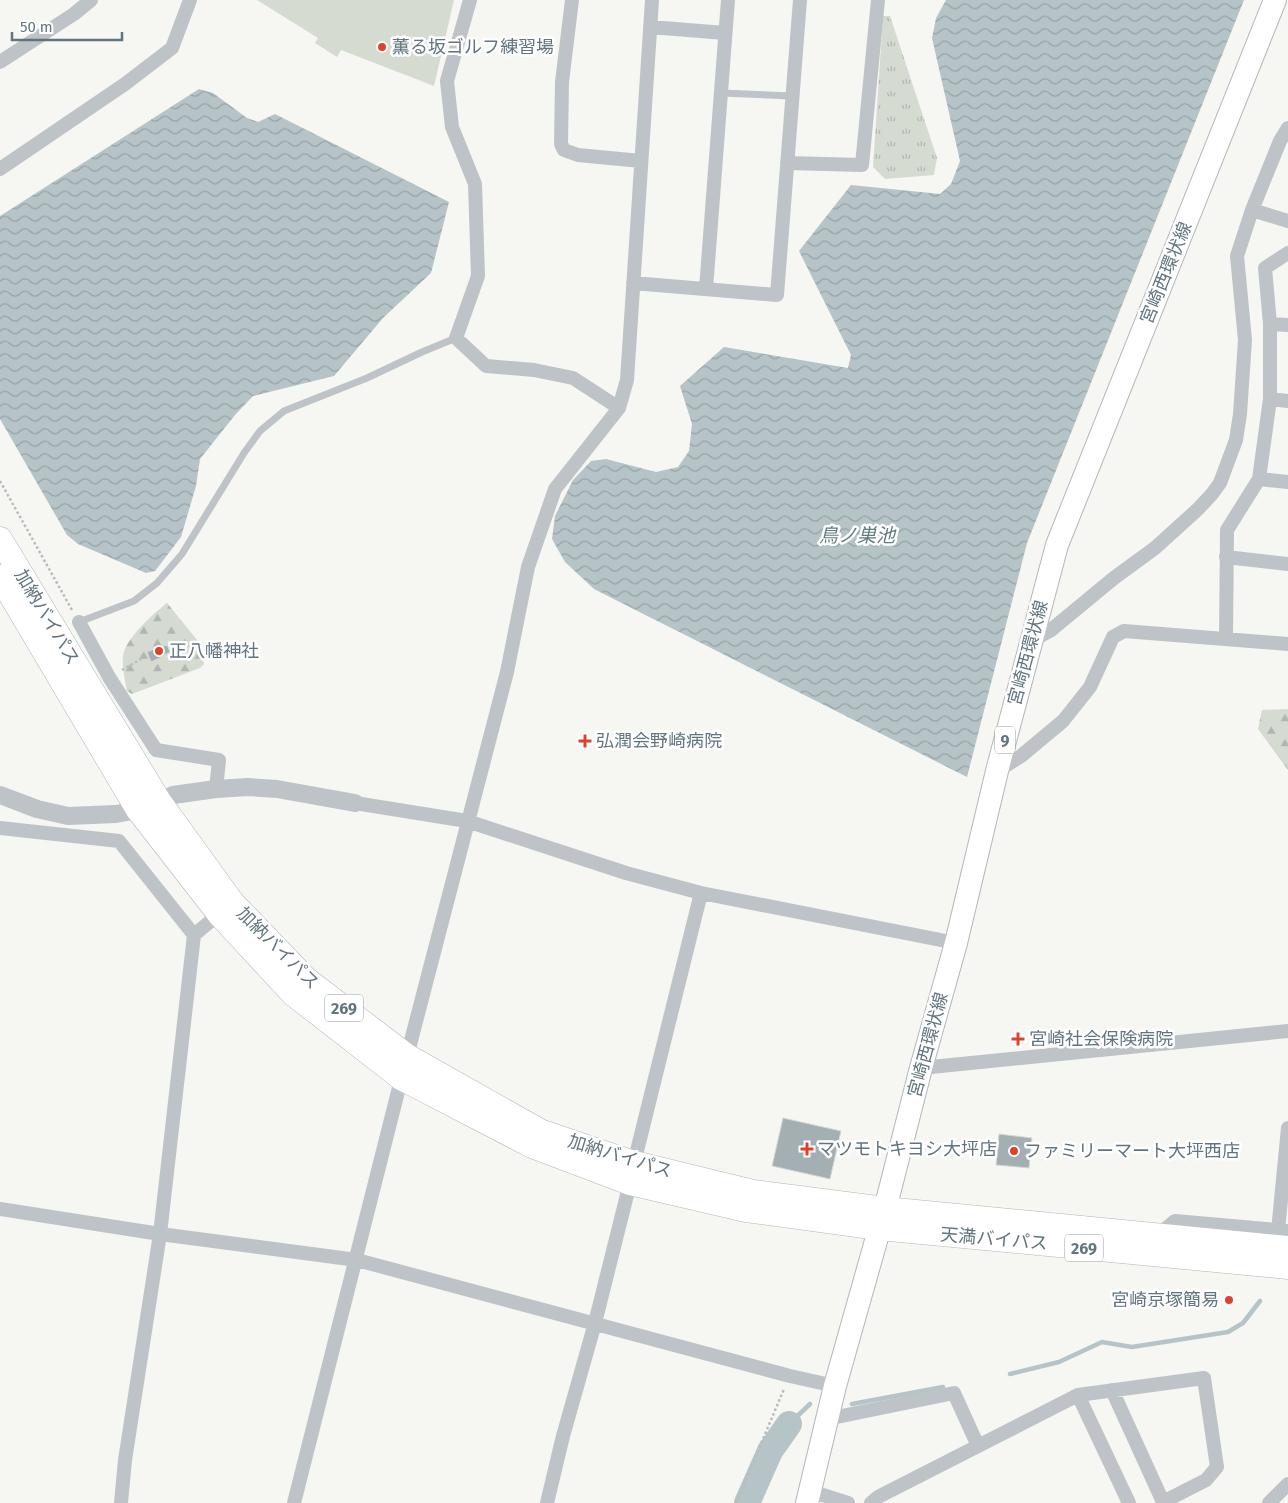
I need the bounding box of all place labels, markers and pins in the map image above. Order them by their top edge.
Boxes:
place label: 薫る坂ゴルフ練習場 [392,36,554,58]
marker: 薫る坂ゴルフ練習場 [376,41,388,53]
place label: 正八幡神社 [169,640,259,662]
marker: 正八幡神社 [153,645,165,657]
place label: 弘潤会野崎病院 [596,730,722,752]
marker: 弘潤会野崎病院 [578,734,592,748]
place label: 宮崎社会保険病院 [1029,1028,1173,1050]
marker: 宮崎社会保険病院 [1011,1032,1025,1046]
place label: マツモトキヨシ大坪店 [817,1138,997,1160]
place label: ファミリーマート大坪西店 [1024,1140,1240,1162]
marker: マツモトキヨシ大坪店 [801,1143,813,1155]
marker: ファミリーマート大坪西店 [1008,1145,1020,1157]
place label: 宮崎京塚簡易 [1111,1289,1219,1311]
marker: 宮崎京塚簡易 [1223,1294,1235,1306]

